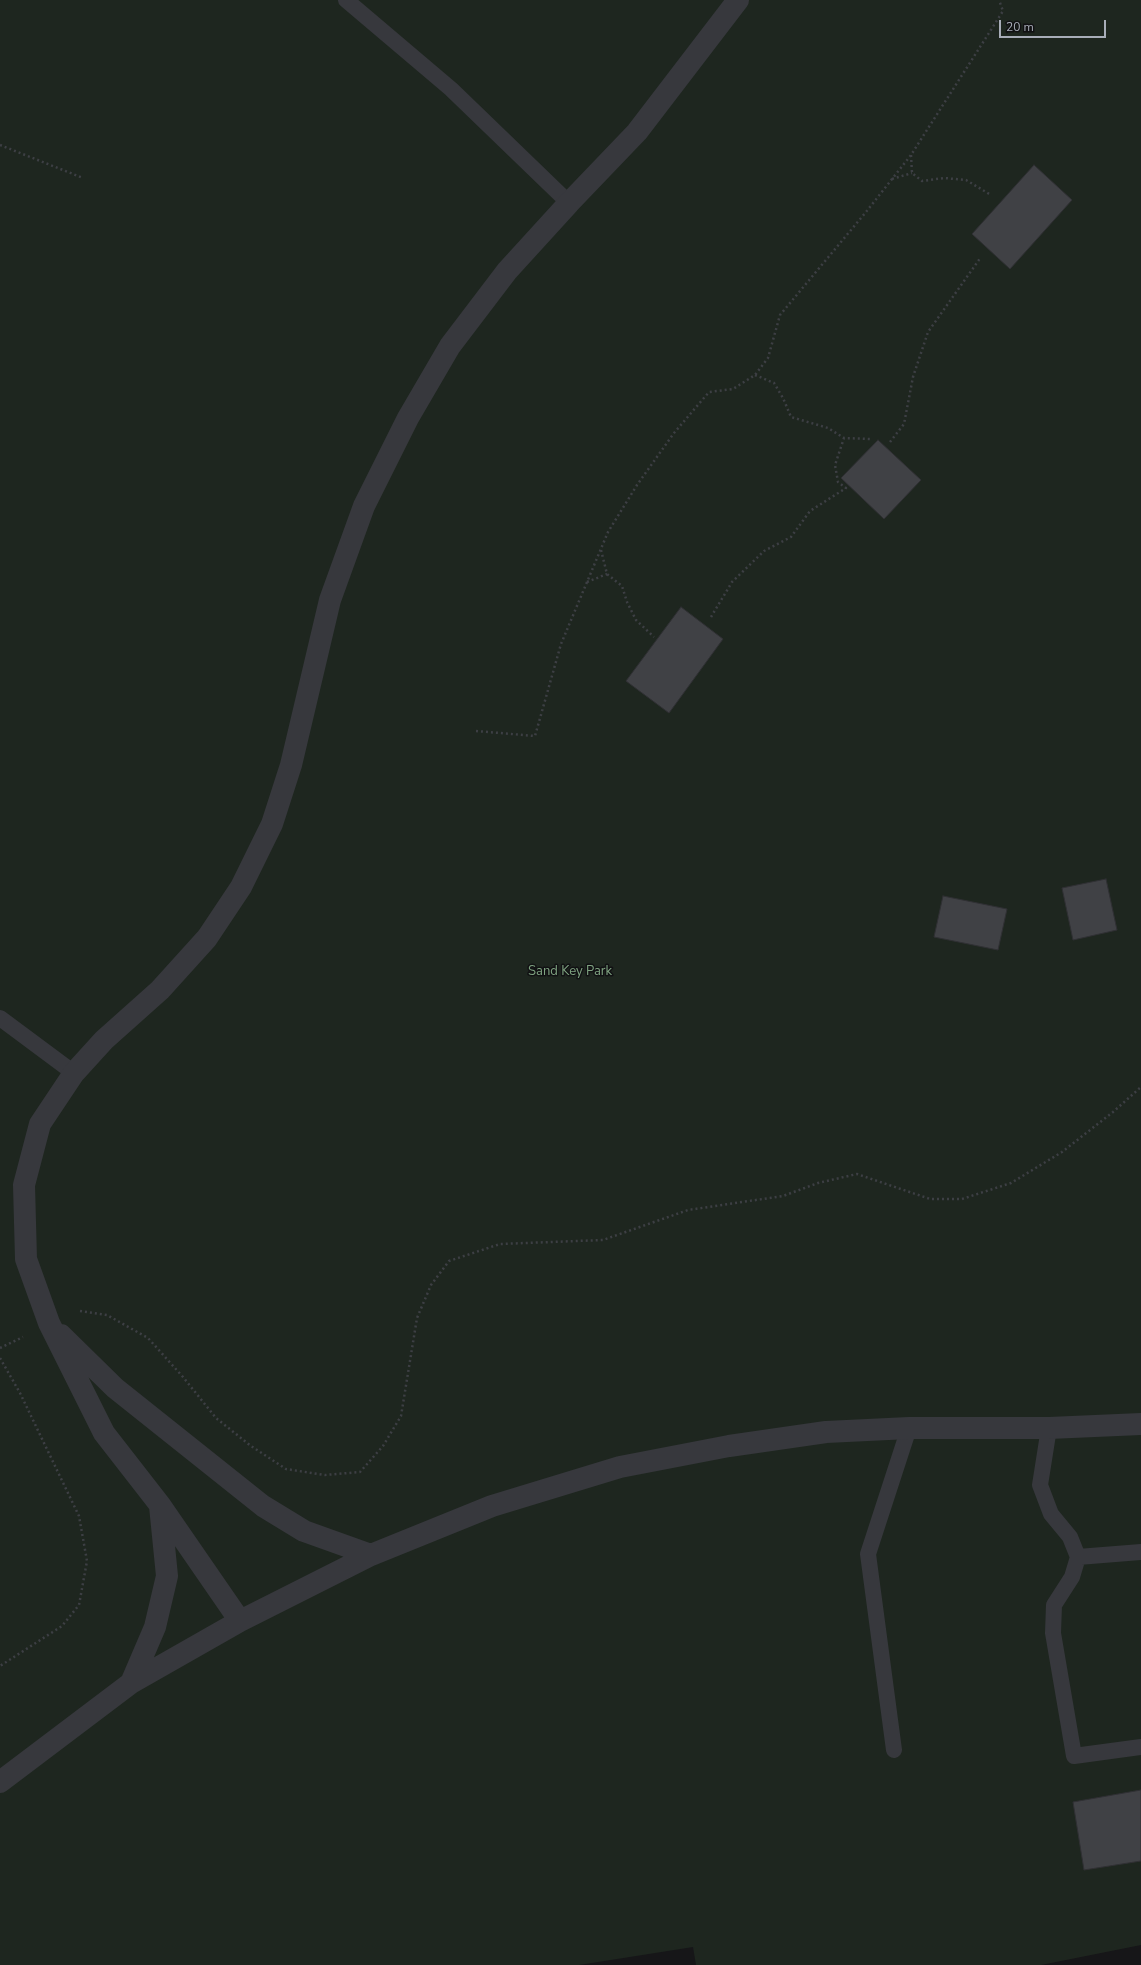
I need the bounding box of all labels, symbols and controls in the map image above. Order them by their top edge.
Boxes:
scale bar [1001,12,1108,38]
text: 20 m [1006,19,1034,35]
park label: Sand Key Park [528,964,612,980]

